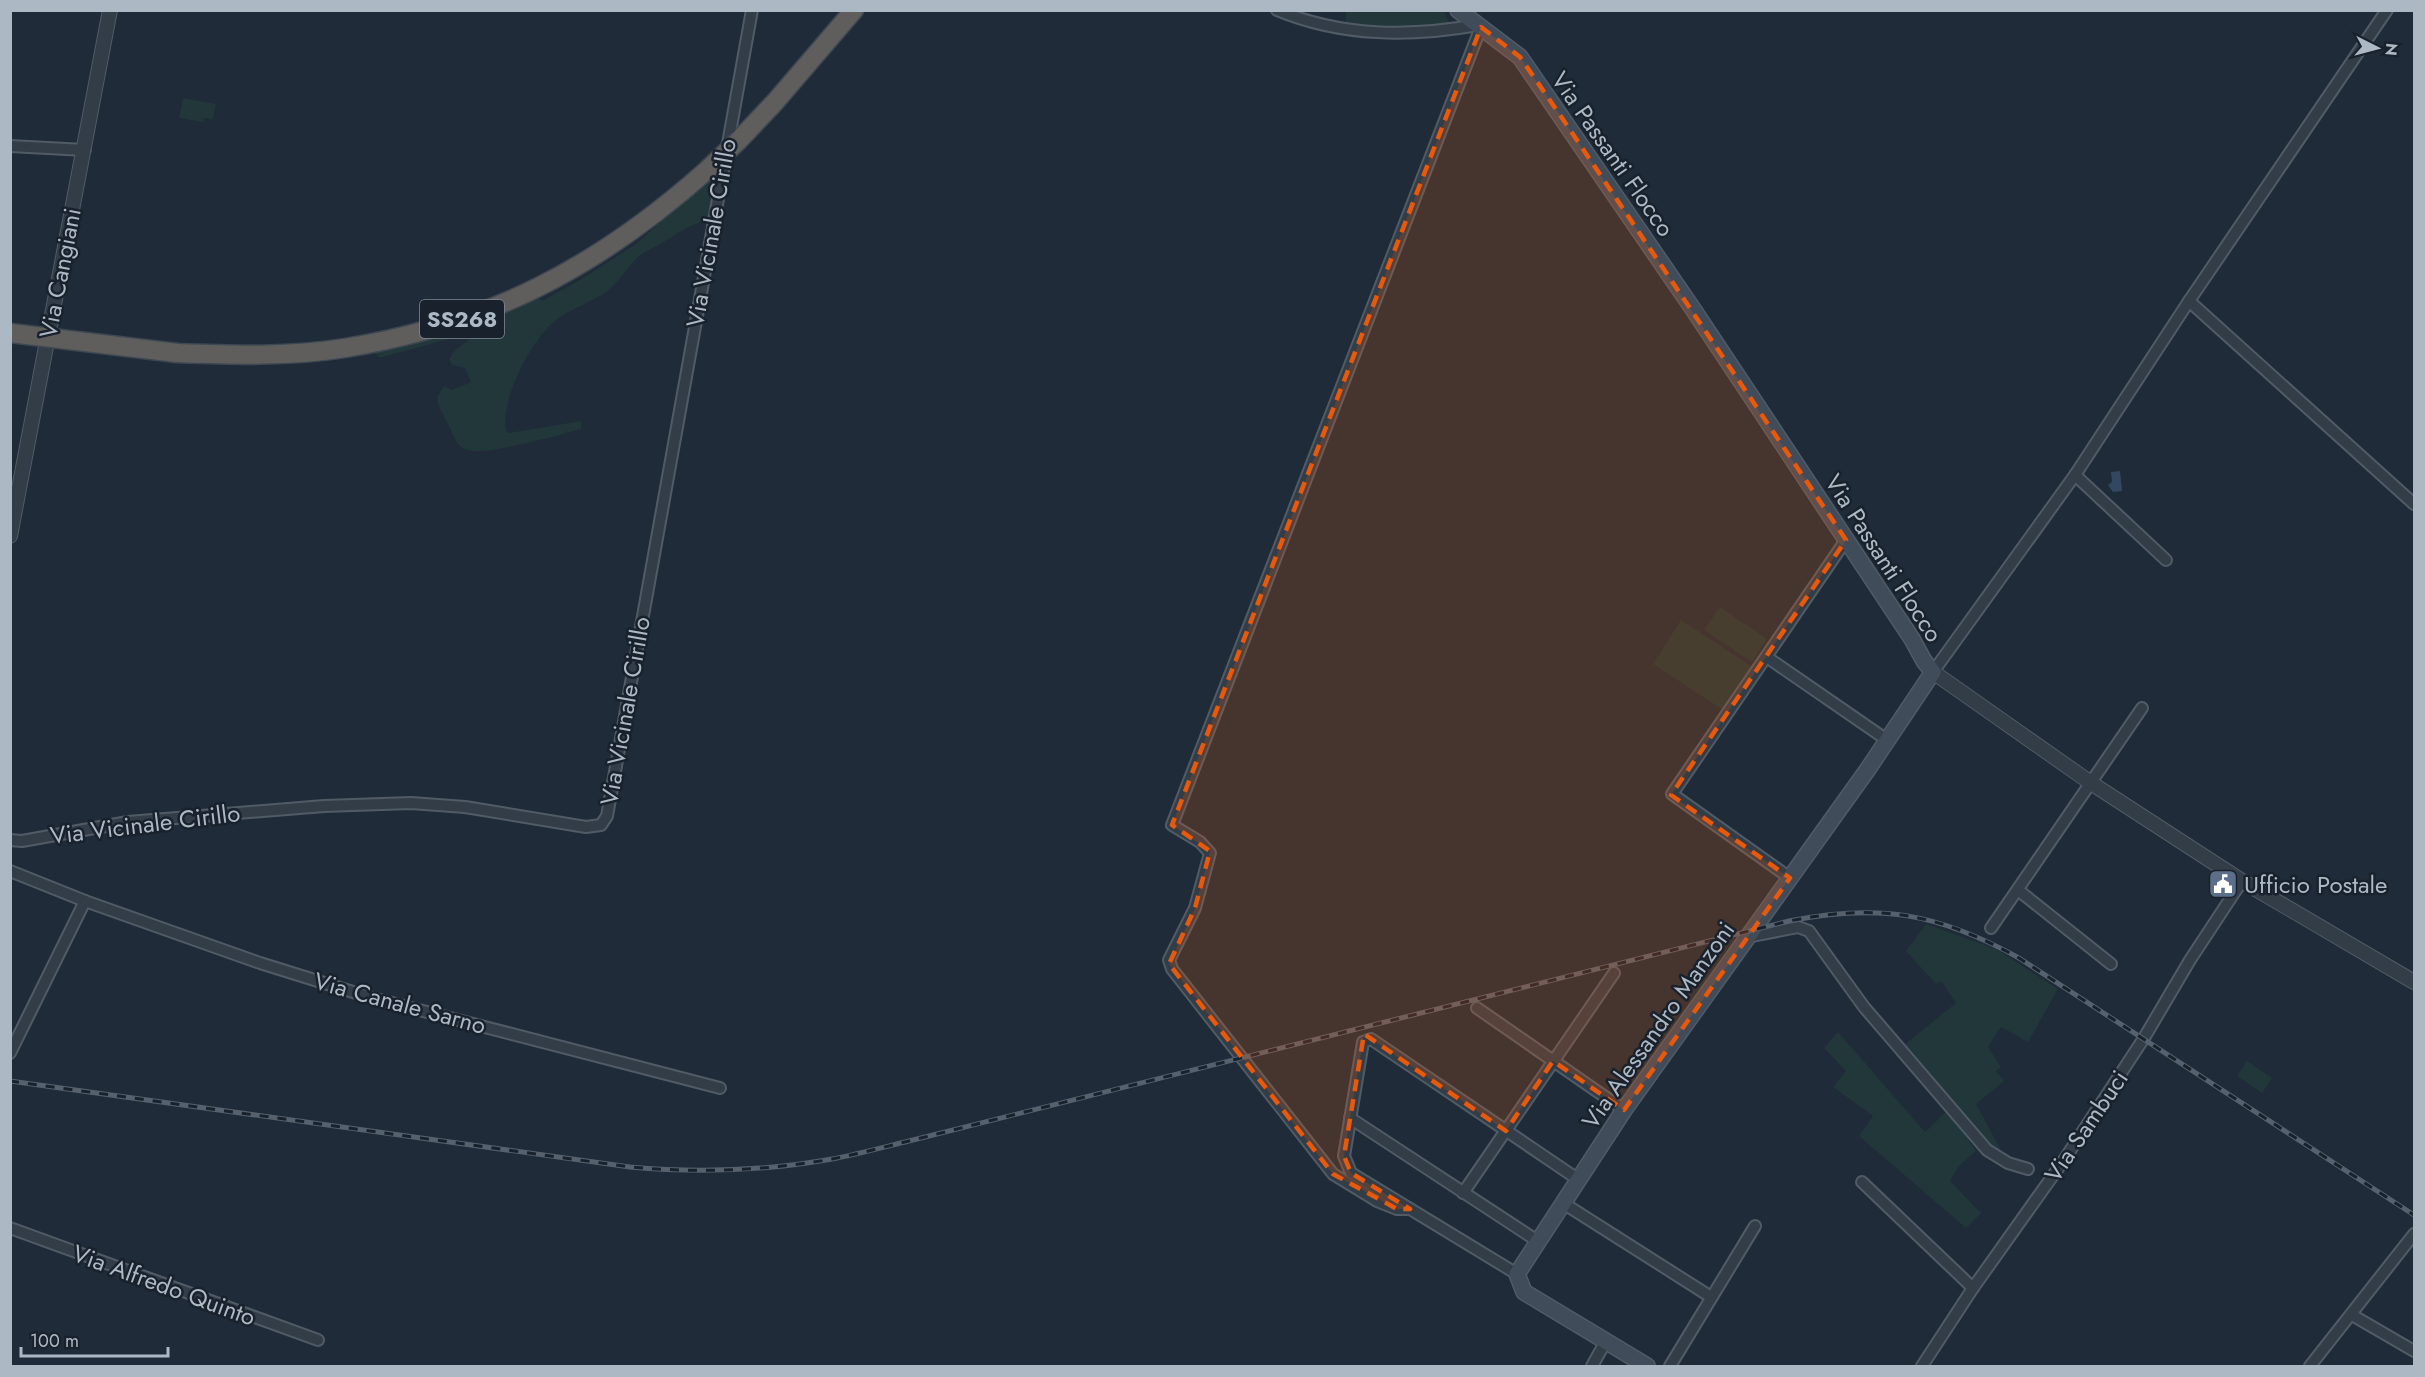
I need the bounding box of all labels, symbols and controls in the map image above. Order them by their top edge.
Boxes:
north arrow [2347,18,2407,78]
text: N [2379,42,2404,57]
street label: Via Passanti Flocco [1543,64,1683,244]
street label: Via Vicinale Cirillo [677,136,745,330]
street label: Via Cangiani [30,205,90,341]
road number: SS268 [420,300,504,338]
street label: Via Passanti Flocco [1816,467,1952,649]
street label: Via Vicinale Cirillo [591,614,659,808]
street label: Via Vicinale Cirillo [48,795,242,853]
place label: Ufficio Postale [2244,867,2387,902]
public building icon: Ufficio Postale [2207,868,2239,900]
street label: Via Alessandro Manzoni [1573,914,1743,1136]
street label: Via Canale Sarno [310,963,490,1043]
street label: Via Sambuci [2036,1063,2136,1189]
street label: Via Alfredo Quinto [68,1236,260,1334]
scale bar [21,1320,168,1358]
text: 100 m [30,1328,79,1354]

